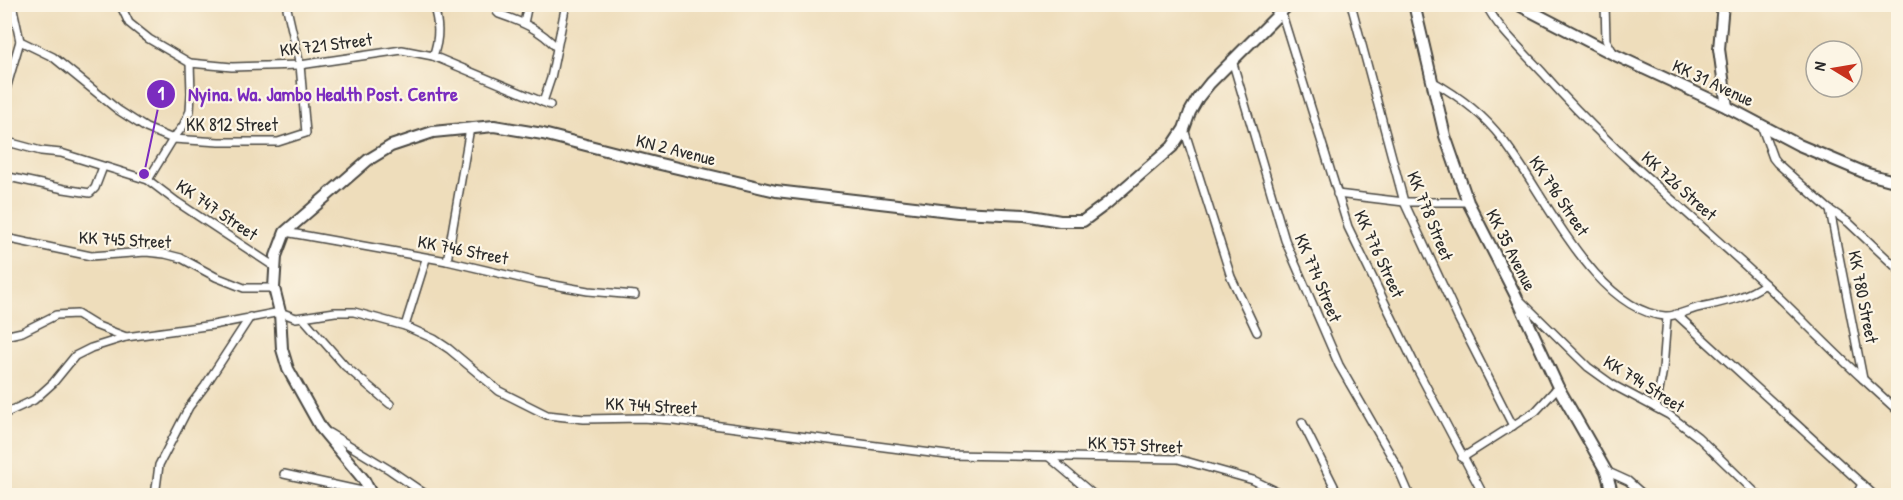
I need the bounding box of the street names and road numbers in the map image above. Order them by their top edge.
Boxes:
street label: KK 721 Street [278,26,374,63]
street label: KK 31 Avenue [1668,53,1758,112]
street label: KK 812 Street [186,112,279,137]
street label: KN 2 Avenue [634,128,719,171]
street label: KK 726 Street [1636,145,1723,227]
street label: KK 796 Street [1523,151,1596,241]
street label: KK 778 Street [1401,167,1460,265]
street label: KK 747 Street [171,173,264,247]
street label: KK 35 Avenue [1480,205,1543,295]
street label: KK 776 Street [1348,206,1411,302]
street label: KK 745 Street [78,225,173,254]
street label: KK 746 Street [416,228,511,271]
street label: KK 774 Street [1289,230,1349,326]
street label: KK 780 Street [1842,248,1885,346]
street label: KK 794 Street [1599,349,1690,419]
street label: KK 744 Street [605,391,698,420]
street label: KK 757 Street [1087,430,1184,459]

